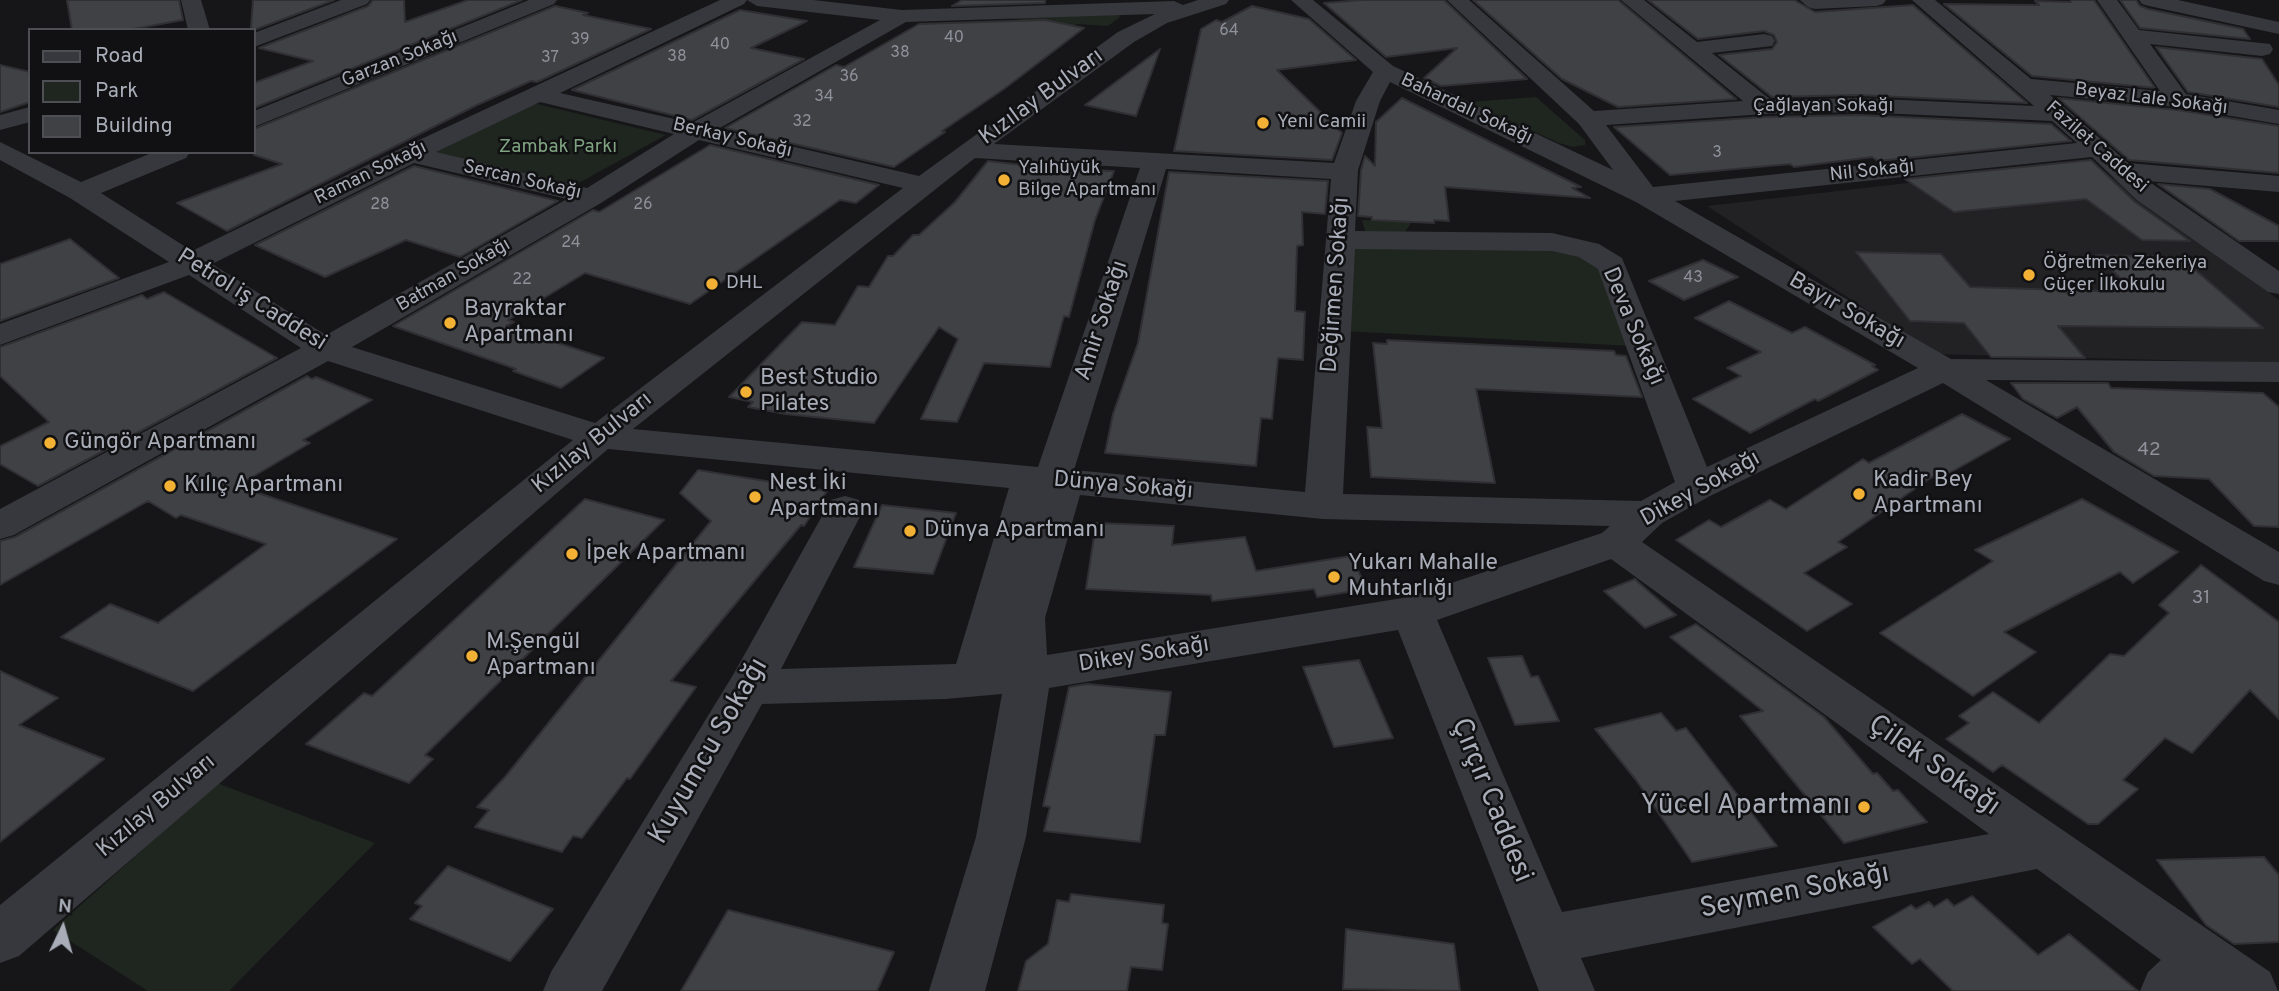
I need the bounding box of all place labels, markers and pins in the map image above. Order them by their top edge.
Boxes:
place label: Yeni Camii [1277,112,1366,134]
marker: Yeni Camii [1255,115,1271,131]
place label: Yalıhüyük Bilge Apartmanı [1018,158,1156,202]
marker: Yalıhüyük Bilge Apartmanı [996,172,1012,188]
place label: Öğretmen Zekeriya Güçer İlkokulu [2043,253,2207,297]
marker: Öğretmen Zekeriya Güçer İlkokulu [2021,267,2037,283]
place label: DHL [726,273,763,295]
marker: DHL [704,276,720,292]
place label: Bayraktar Apartmanı [464,296,573,350]
marker: Bayraktar Apartmanı [442,315,458,331]
place label: Best Studio Pilates [760,365,878,419]
marker: Best Studio Pilates [738,384,754,400]
place label: Güngör Apartmanı [64,429,256,457]
marker: Güngör Apartmanı [42,435,58,451]
place label: Kadir Bey Apartmanı [1873,467,1982,521]
place label: Nest İki Apartmanı [769,470,878,524]
place label: Kılıç Apartmanı [184,472,343,500]
marker: Kılıç Apartmanı [162,478,178,494]
marker: Kadir Bey Apartmanı [1851,486,1867,502]
marker: Nest İki Apartmanı [747,489,763,505]
place label: Dünya Apartmanı [924,517,1104,545]
marker: Dünya Apartmanı [902,523,918,539]
place label: İpek Apartmanı [586,540,745,568]
marker: İpek Apartmanı [564,546,580,562]
place label: Yukarı Mahalle Muhtarlığı [1348,550,1498,604]
marker: Yukarı Mahalle Muhtarlığı [1326,569,1342,585]
place label: M.Şengül Apartmanı [486,629,595,683]
marker: M.Şengül Apartmanı [464,648,480,664]
place label: Yücel Apartmanı [1641,790,1850,824]
marker: Yücel Apartmanı [1856,799,1872,815]

